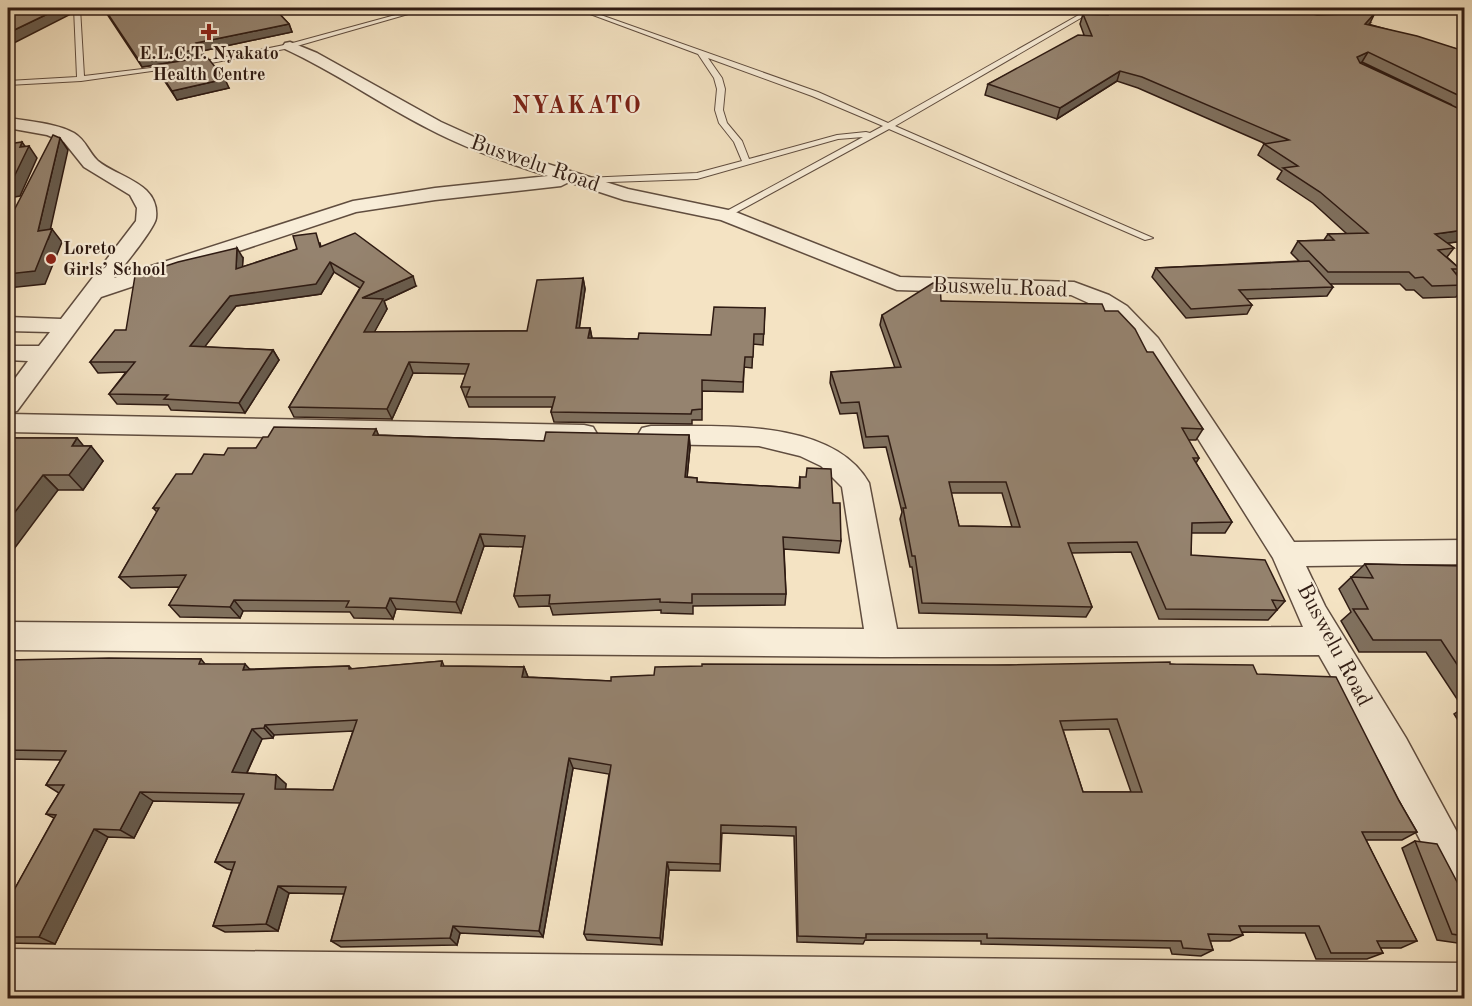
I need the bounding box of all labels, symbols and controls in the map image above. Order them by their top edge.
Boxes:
marker: E.L.C.T. Nyakato Health Centre [200,23,218,41]
place label: E.L.C.T. Nyakato Health Centre [139,45,279,84]
district label: NYAKATO [512,95,642,119]
street label: Buswelu Road [467,132,603,196]
place label: Loreto Girls’ School [63,240,166,279]
marker: Loreto Girls’ School [44,252,58,266]
street label: Buswelu Road [932,275,1068,301]
street label: Buswelu Road [1292,580,1376,710]

